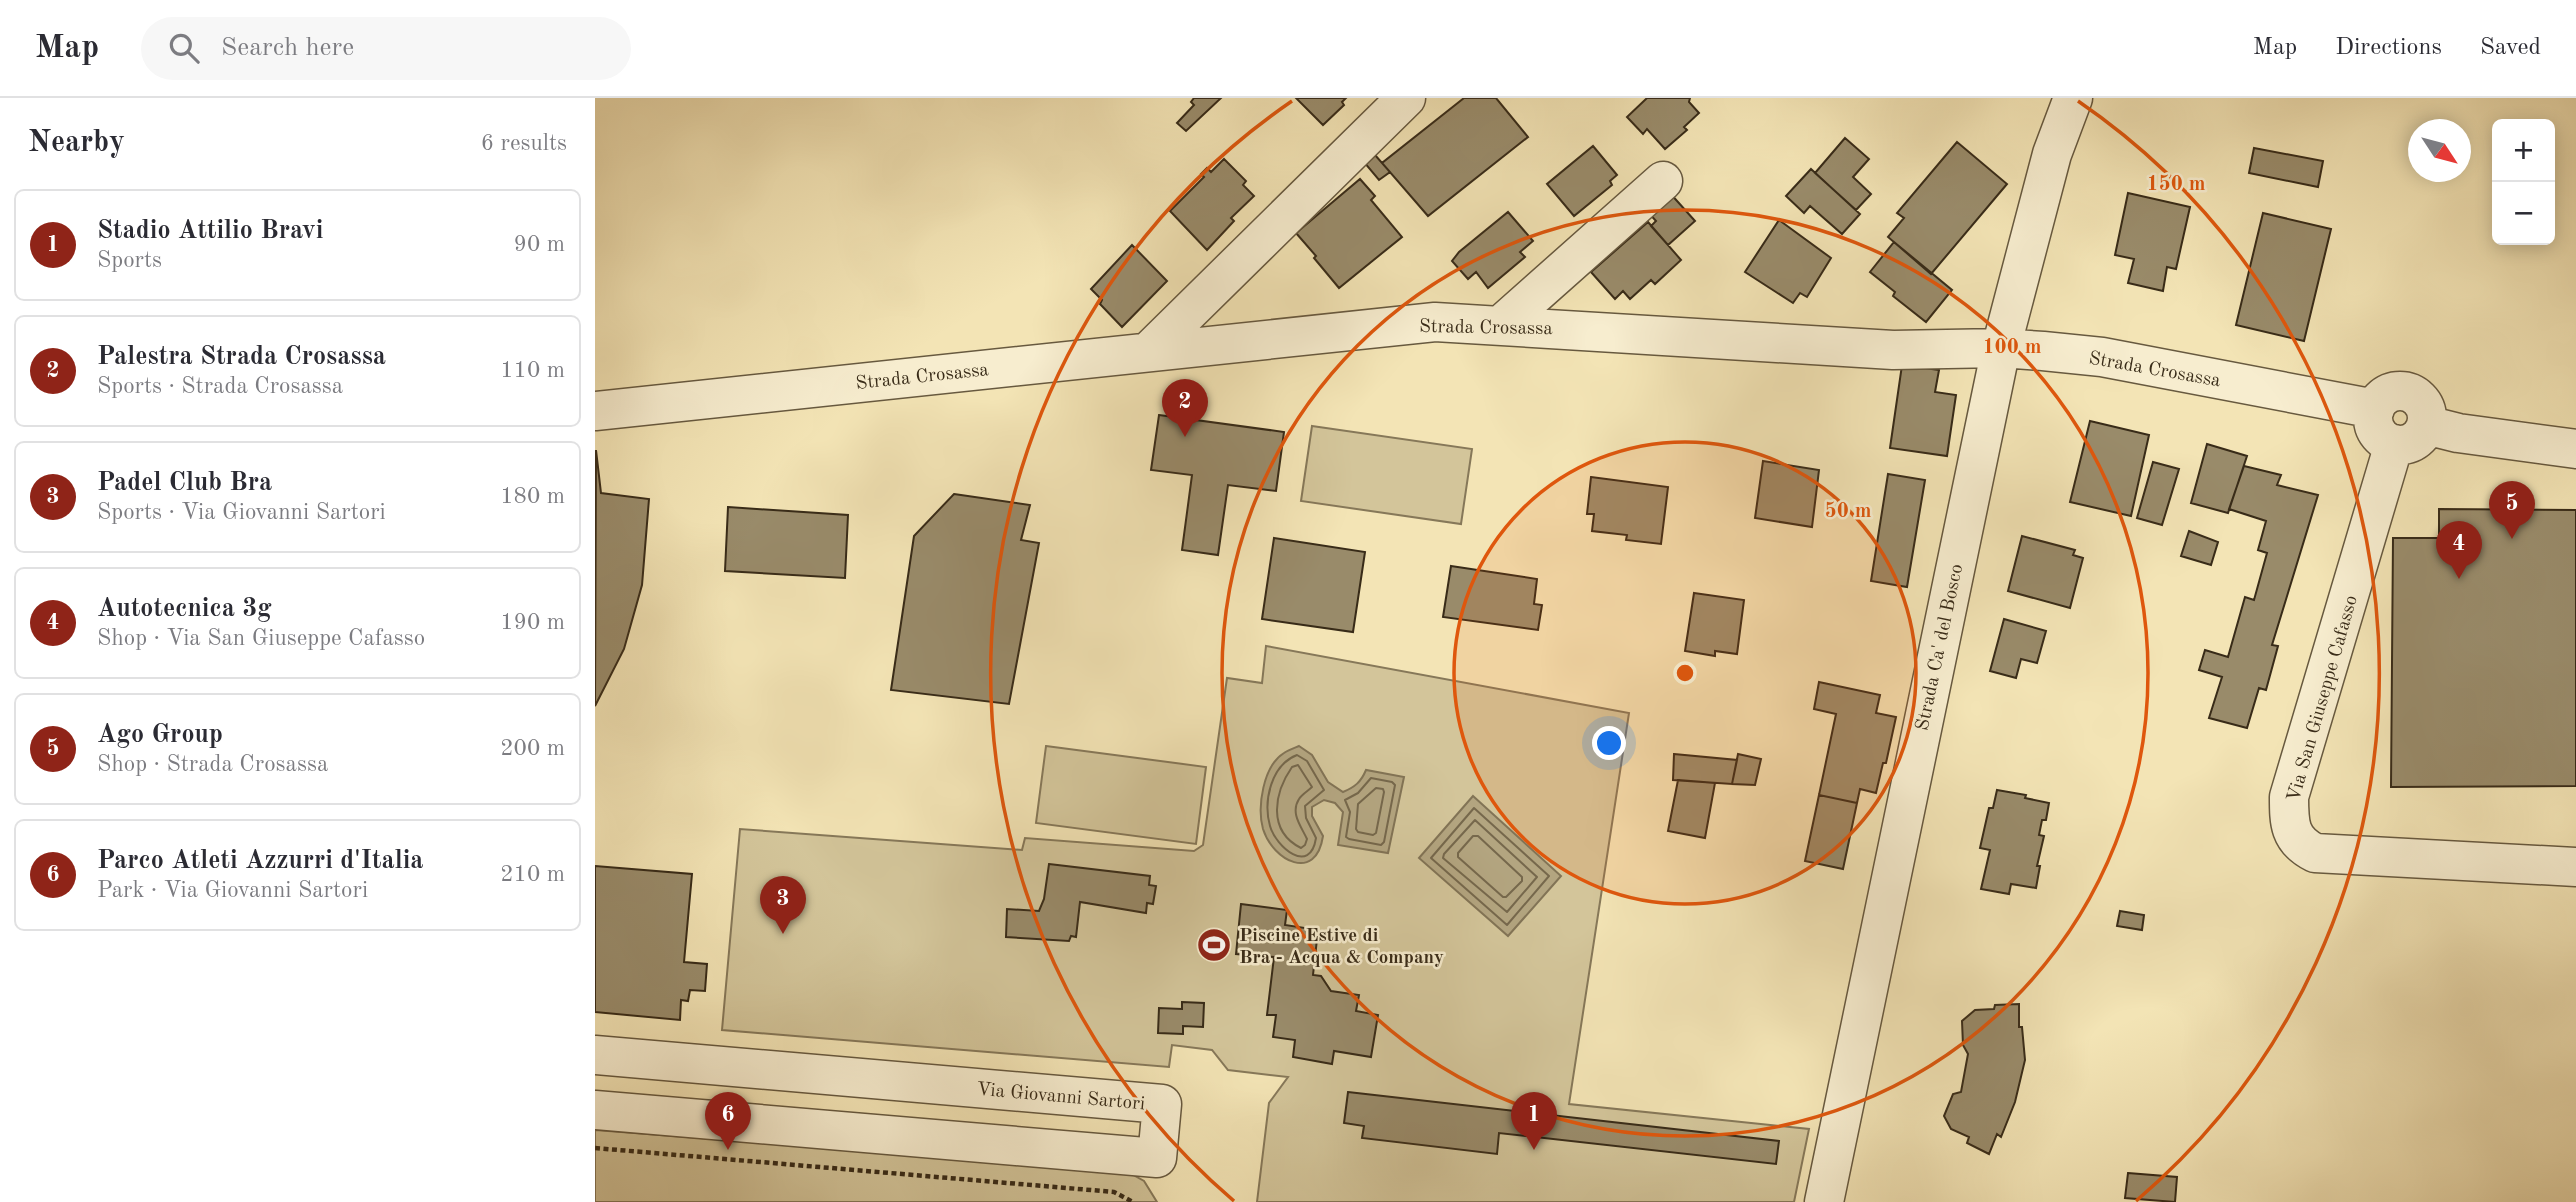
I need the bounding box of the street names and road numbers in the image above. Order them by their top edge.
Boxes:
street label: Strada Crosassa [1419,318,1554,339]
street label: Strada Crosassa [2087,349,2223,392]
street label: Strada Crosassa [855,361,990,394]
street label: Strada Ca' del Bosco [1913,562,1967,733]
street label: Via San Giuseppe Cafasso [2285,593,2362,804]
street label: Via Giovanni Sartori [976,1081,1146,1114]

